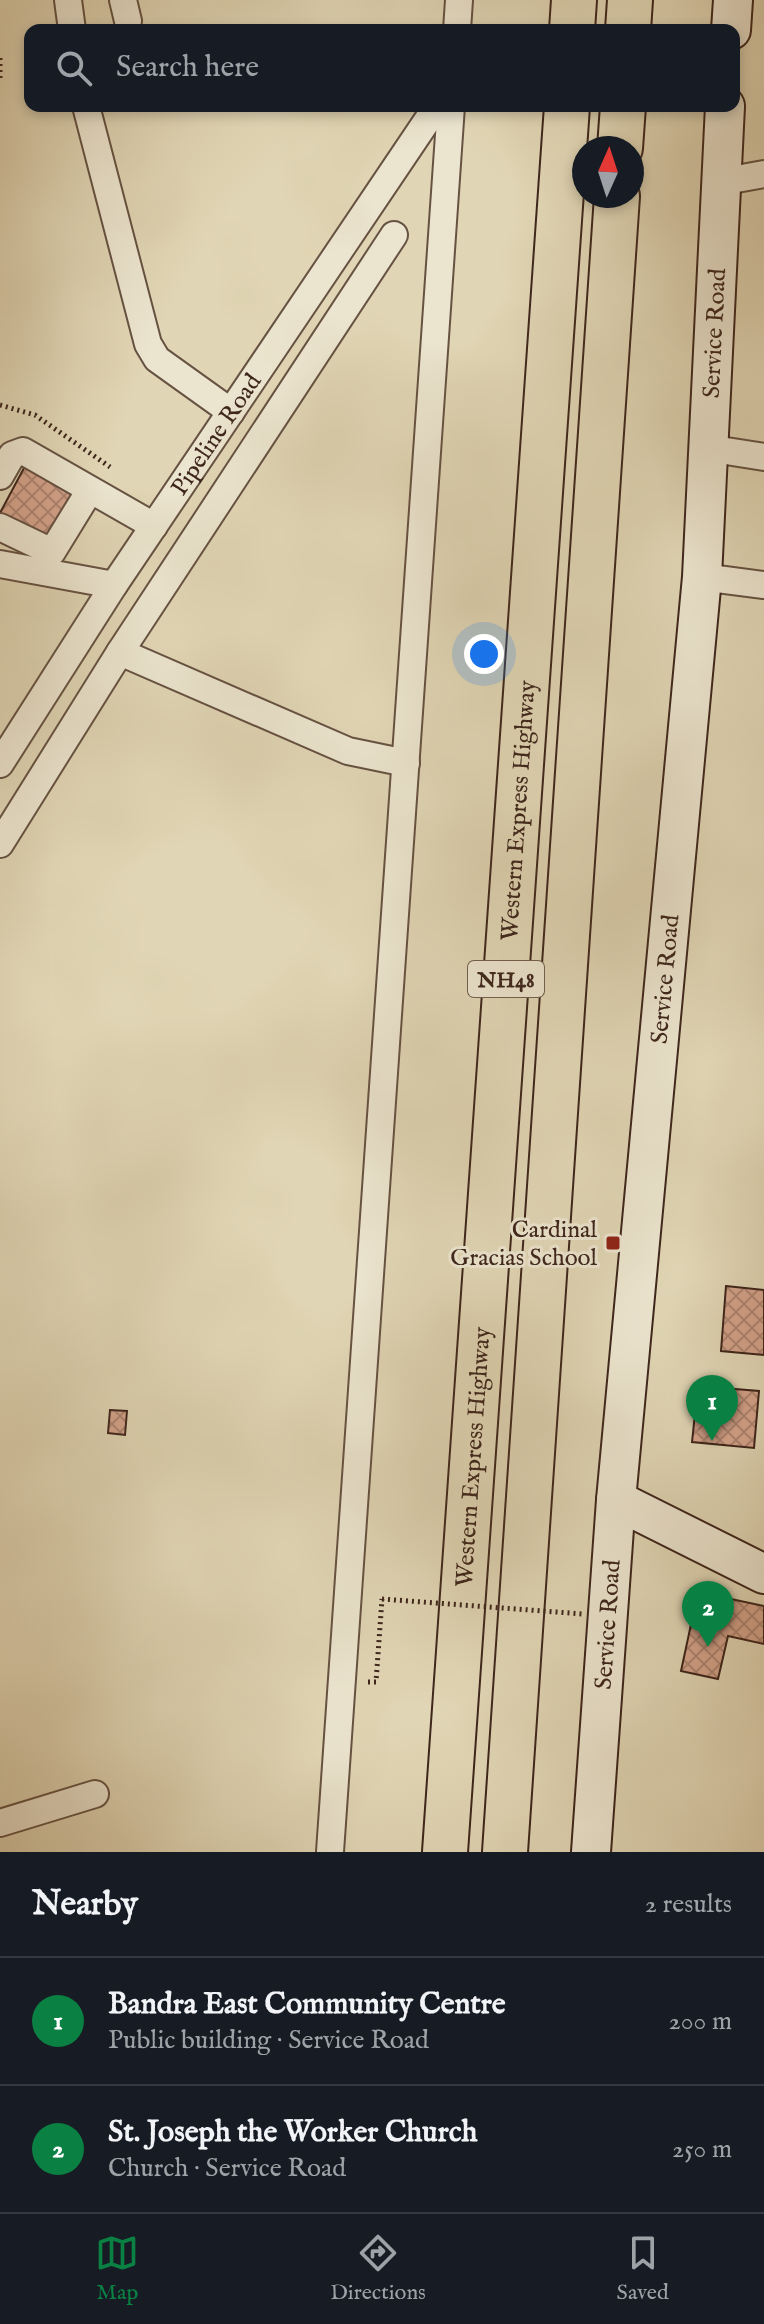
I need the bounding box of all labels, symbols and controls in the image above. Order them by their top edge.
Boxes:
search box [24,24,740,112]
icon: search [52,46,96,90]
text: Search here [116,49,259,87]
north arrow [572,136,644,208]
street label: Service Road [697,267,734,399]
street label: Pipeline Road [165,368,269,502]
your location [464,634,504,674]
street label: Western Express Highway [495,679,544,942]
street label: Service Road [645,913,688,1045]
road number: NH48 [468,961,544,997]
place label: Cardinal Gracias School [450,1215,597,1274]
marker: Cardinal Gracias School [604,1234,622,1252]
street label: Western Express Highway [450,1326,499,1588]
pin: 1 [686,1375,738,1441]
street label: Service Road [589,1559,629,1691]
pin: 2 [682,1581,734,1647]
text: Nearby [32,1883,138,1926]
text: 2 results [645,1888,732,1921]
text: Bandra East Community Centre [108,1986,506,2024]
text: 1 [53,2005,63,2038]
text: 200 m [668,2005,732,2038]
text: Public building · Service Road [108,2024,429,2057]
text: St. Joseph the Worker Church [108,2114,478,2152]
text: 2 [52,2133,64,2166]
text: 250 m [672,2133,732,2166]
text: Church · Service Road [108,2152,346,2185]
tab: Map [95,2231,139,2307]
tab: Directions [330,2231,426,2307]
tab: Saved [617,2231,669,2307]

